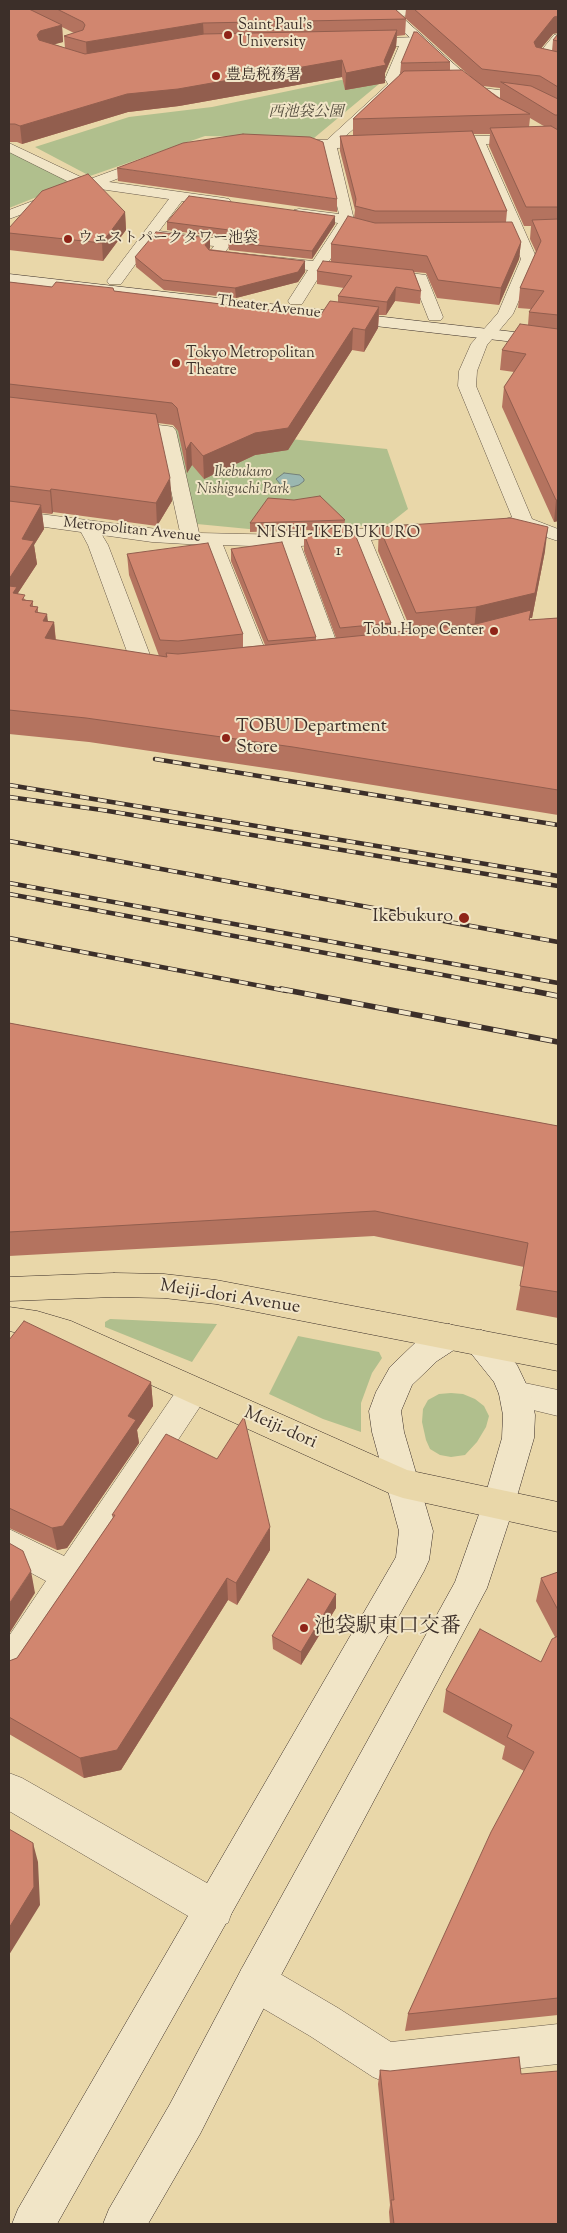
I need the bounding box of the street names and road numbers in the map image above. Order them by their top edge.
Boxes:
street label: Theater Avenue [216,293,322,323]
street label: Metropolitan Avenue [62,515,202,547]
street label: Meiji-dori Avenue [158,1276,302,1320]
street label: Meiji-dori [240,1403,320,1455]

